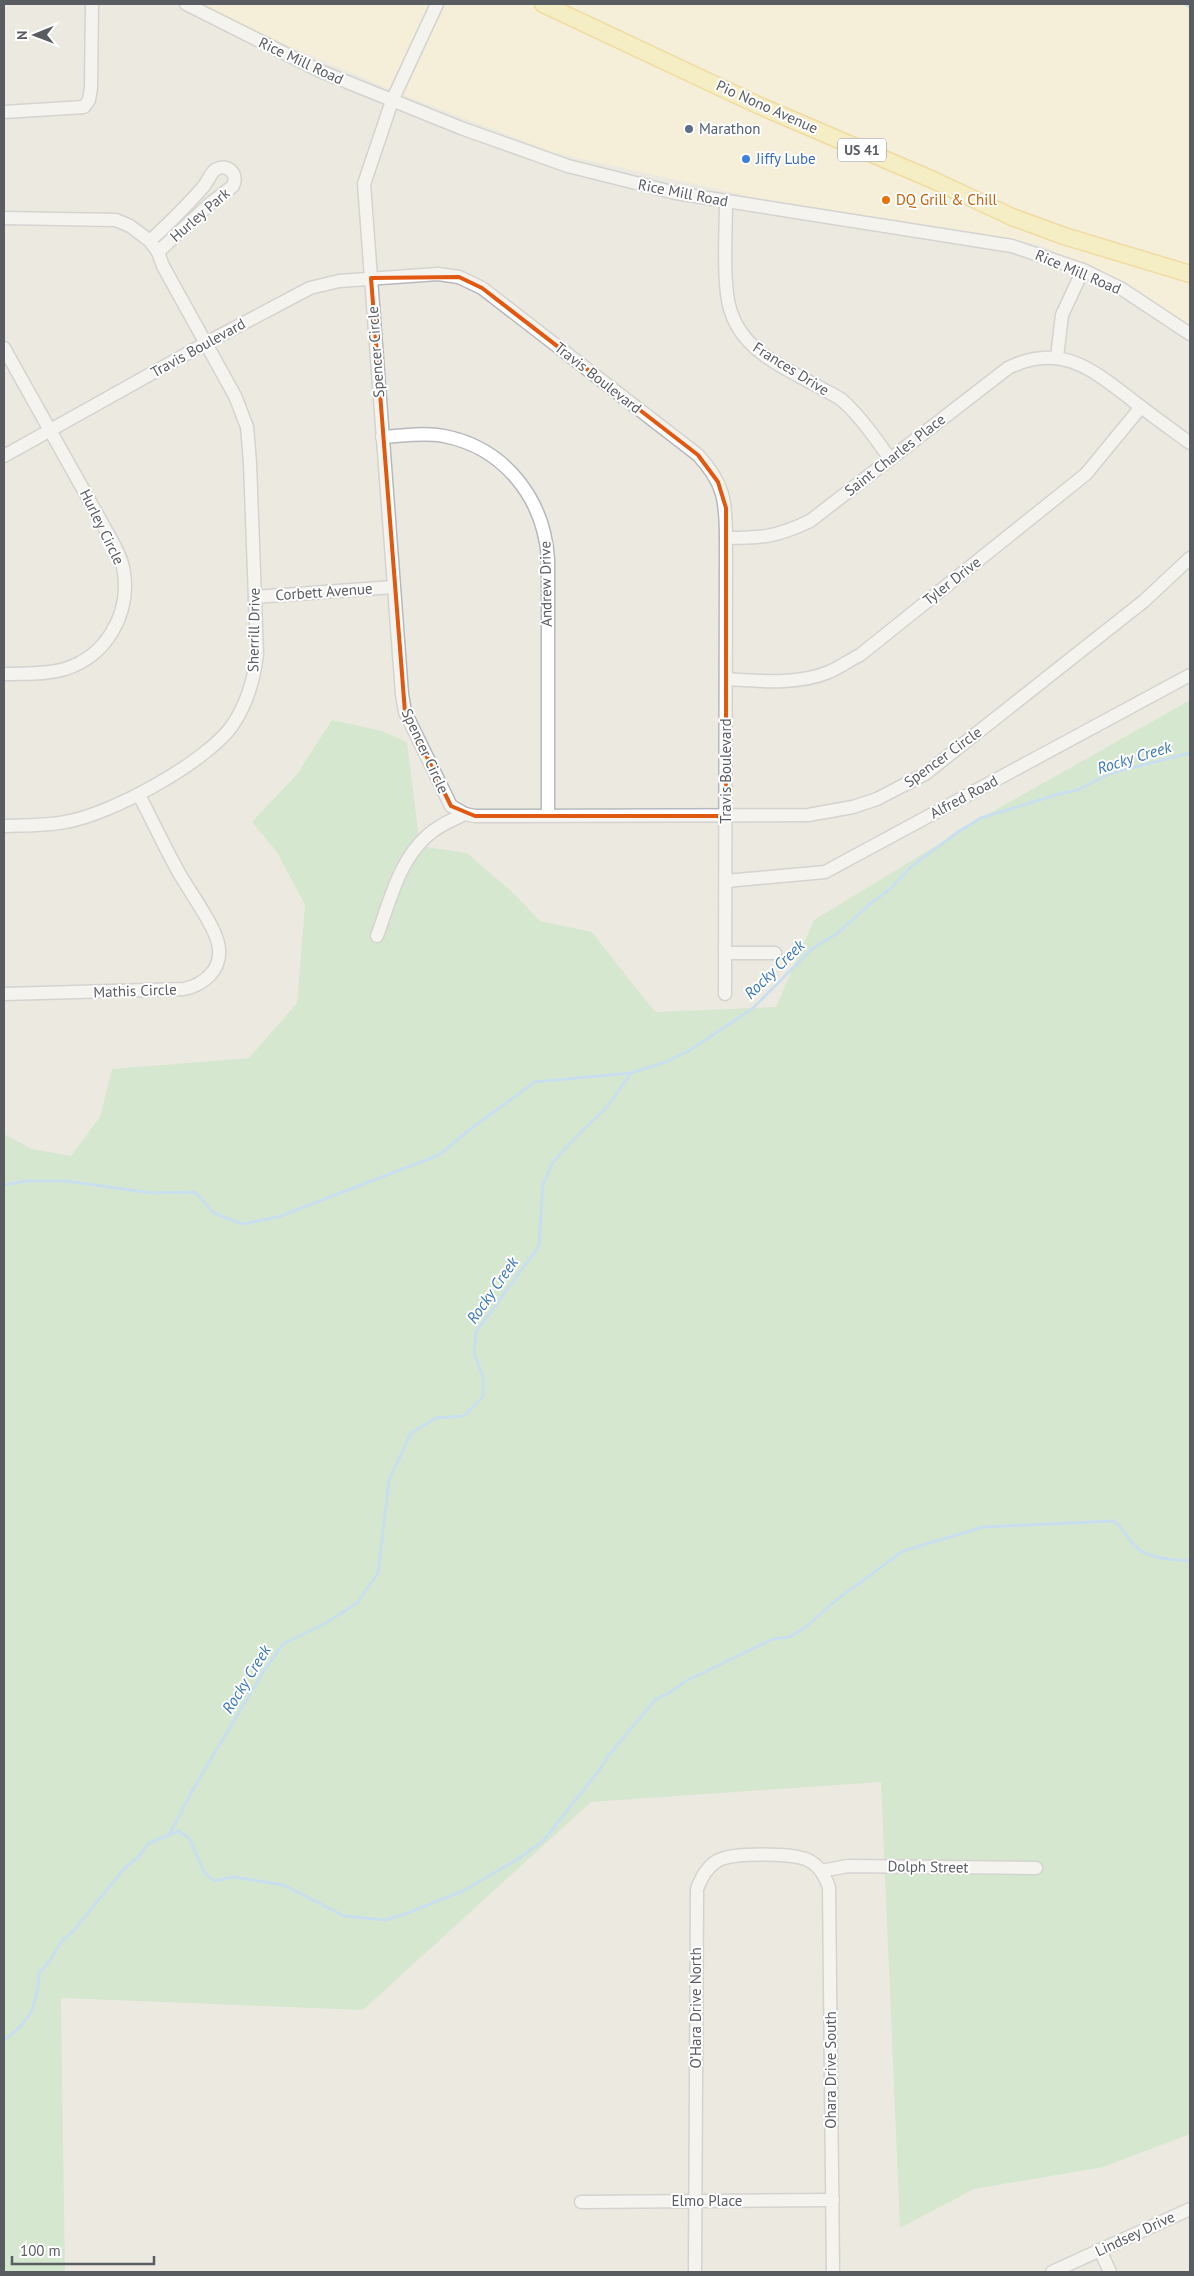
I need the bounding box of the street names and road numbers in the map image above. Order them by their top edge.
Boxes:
street label: Rice Mill Road [256,33,347,88]
street label: Pio Nono Avenue [713,76,821,137]
road number: US 41 [838,138,886,162]
street label: Rice Mill Road [636,174,730,211]
street label: Hurley Park [166,183,234,246]
street label: Rice Mill Road [1032,245,1124,298]
street label: Spencer Circle [363,306,388,398]
street label: Travis Boulevard [147,314,248,381]
street label: Travis Boulevard [551,338,646,417]
street label: Frances Drive [750,338,833,400]
street label: Saint Charles Place [841,409,949,500]
street label: Hurley Circle [76,486,129,568]
street label: Andrew Drive [535,541,556,627]
street label: Tyler Drive [919,552,984,609]
street label: Corbett Avenue [275,579,373,604]
street label: Sherrill Drive [243,588,264,672]
street label: Spencer Circle [398,705,453,796]
street label: Travis Boulevard [716,718,735,824]
street label: Spencer Circle [900,722,985,791]
street label: Alfred Road [926,771,1001,822]
street label: Mathis Circle [93,980,177,1001]
street label: Dolph Street [887,1856,969,1877]
street label: O’Hara Drive North [686,1947,705,2069]
street label: Ohara Drive South [821,2011,840,2129]
street label: Elmo Place [672,2191,742,2210]
street label: Lindsey Drive [1092,2207,1178,2260]

